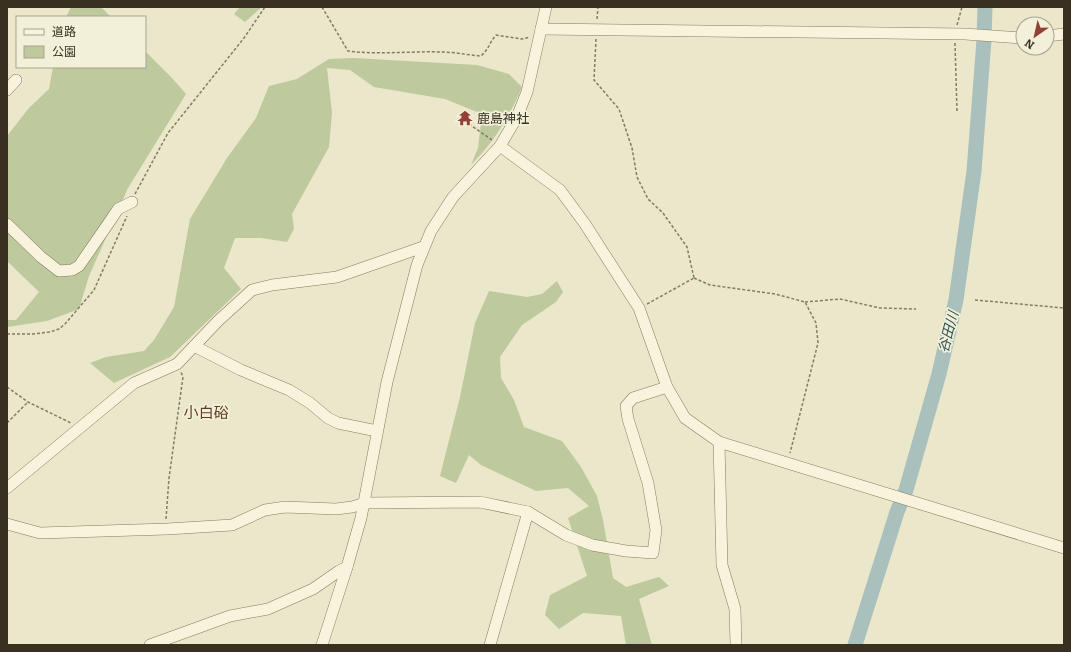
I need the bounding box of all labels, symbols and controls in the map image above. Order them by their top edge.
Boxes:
legend [16,16,146,68]
north arrow [1015,16,1055,56]
text: 道路 [52,25,76,39]
text: N [1022,36,1037,52]
text: 公園 [52,45,76,59]
temple icon: 鹿島神社 [456,109,474,127]
place label: 鹿島神社 [477,111,529,126]
water label: 谷田川 [935,308,963,355]
district label: 小白硲 [183,404,229,422]

